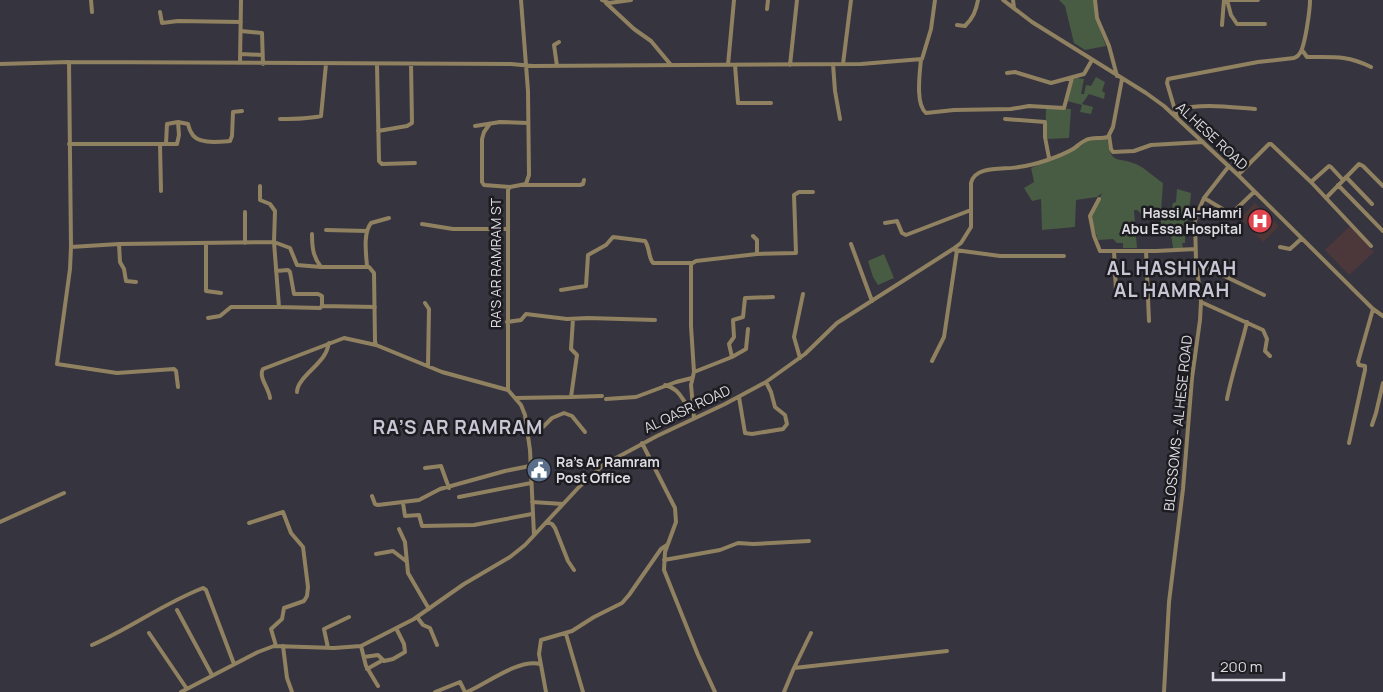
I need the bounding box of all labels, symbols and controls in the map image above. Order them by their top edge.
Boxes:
street label: AL HESE ROAD [1172,97,1252,174]
street label: RA’S AR RAMRAM ST [486,197,505,328]
place label: Hassi Al-Hamri Abu Essa Hospital [1121,203,1242,238]
hospital icon: Hassi Al-Hamri Abu Essa Hospital [1247,208,1273,234]
district label: AL HASHIYAH AL HAMRAH [1107,255,1237,303]
street label: BLOSSOMS - AL HESE ROAD [1159,334,1196,512]
street label: AL QASR ROAD [640,380,733,437]
district label: RA’S AR RAMRAM [373,414,543,440]
place label: Ra’s Ar Ramram Post Office [556,452,660,487]
public building icon: Ra’s Ar Ramram Post Office [526,457,552,483]
scale bar [1213,650,1284,682]
text: 200 m [1220,656,1263,677]

